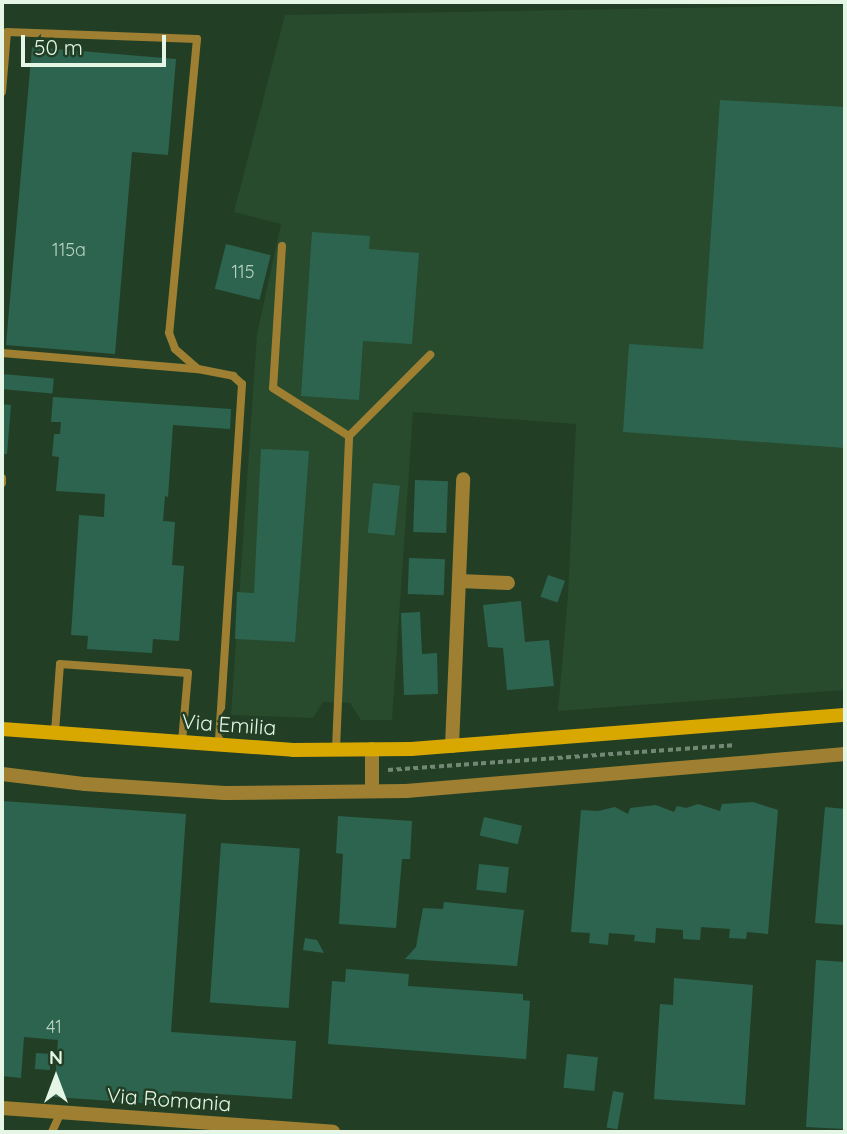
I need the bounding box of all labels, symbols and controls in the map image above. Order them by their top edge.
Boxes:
scale bar [24,21,170,65]
text: 50 m [34,34,83,60]
house number: 115a [52,239,86,261]
house number: 115 [231,261,255,283]
street label: Via Emilia [181,708,277,740]
house number: 41 [46,1016,62,1038]
north arrow [21,1043,91,1113]
text: N [49,1045,63,1069]
street label: Via Romania [106,1082,232,1116]

